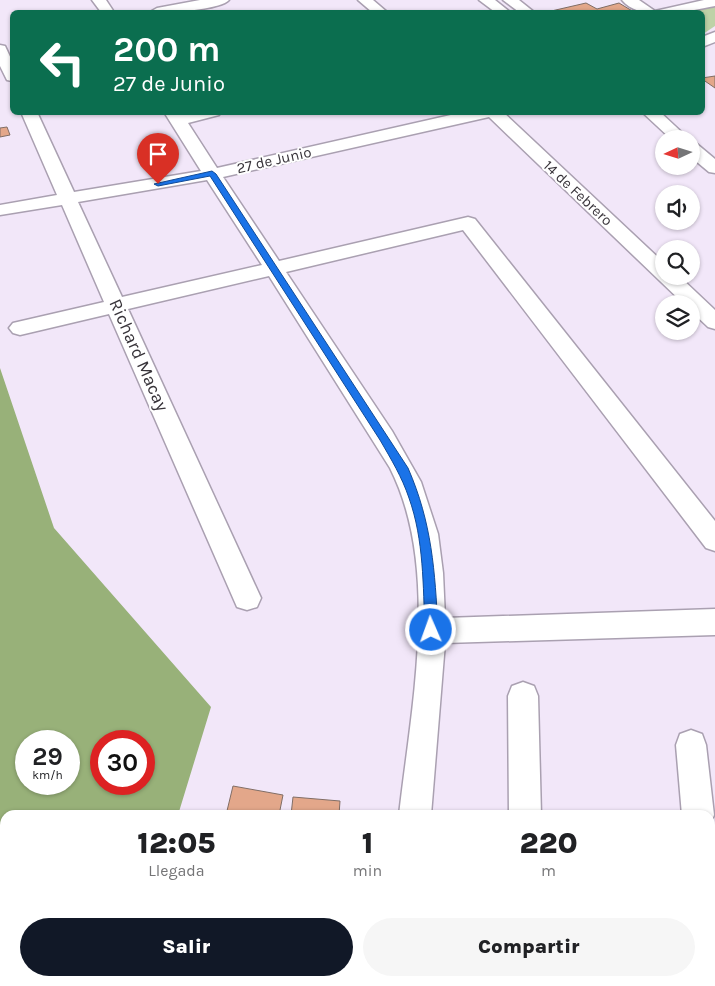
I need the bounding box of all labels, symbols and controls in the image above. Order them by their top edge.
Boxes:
text: 200 m [113,29,221,70]
icon: left [30,30,95,95]
text: 27 de Junio [113,71,225,97]
north arrow [655,130,700,175]
map controls [655,130,700,340]
pin [137,133,179,184]
icon: arrive [144,140,172,168]
street label: 27 de Junio [235,143,313,177]
street label: 14 de Febrero [540,156,616,230]
button: sound [655,185,700,230]
button: search [655,240,700,285]
street label: Richard Macay [104,295,174,415]
button: layers [655,295,700,340]
position arrow [404,603,456,655]
speed limit sign: 30 [90,730,155,795]
text: 29 [32,742,63,771]
text: km/h [32,768,63,782]
text: 12:05 [137,825,215,861]
text: 1 [362,825,373,861]
text: 220 [520,825,578,861]
text: Llegada [148,861,205,880]
text: min [353,861,382,880]
text: m [541,861,556,880]
button: Salir [20,918,353,976]
button: Compartir [363,918,695,976]

